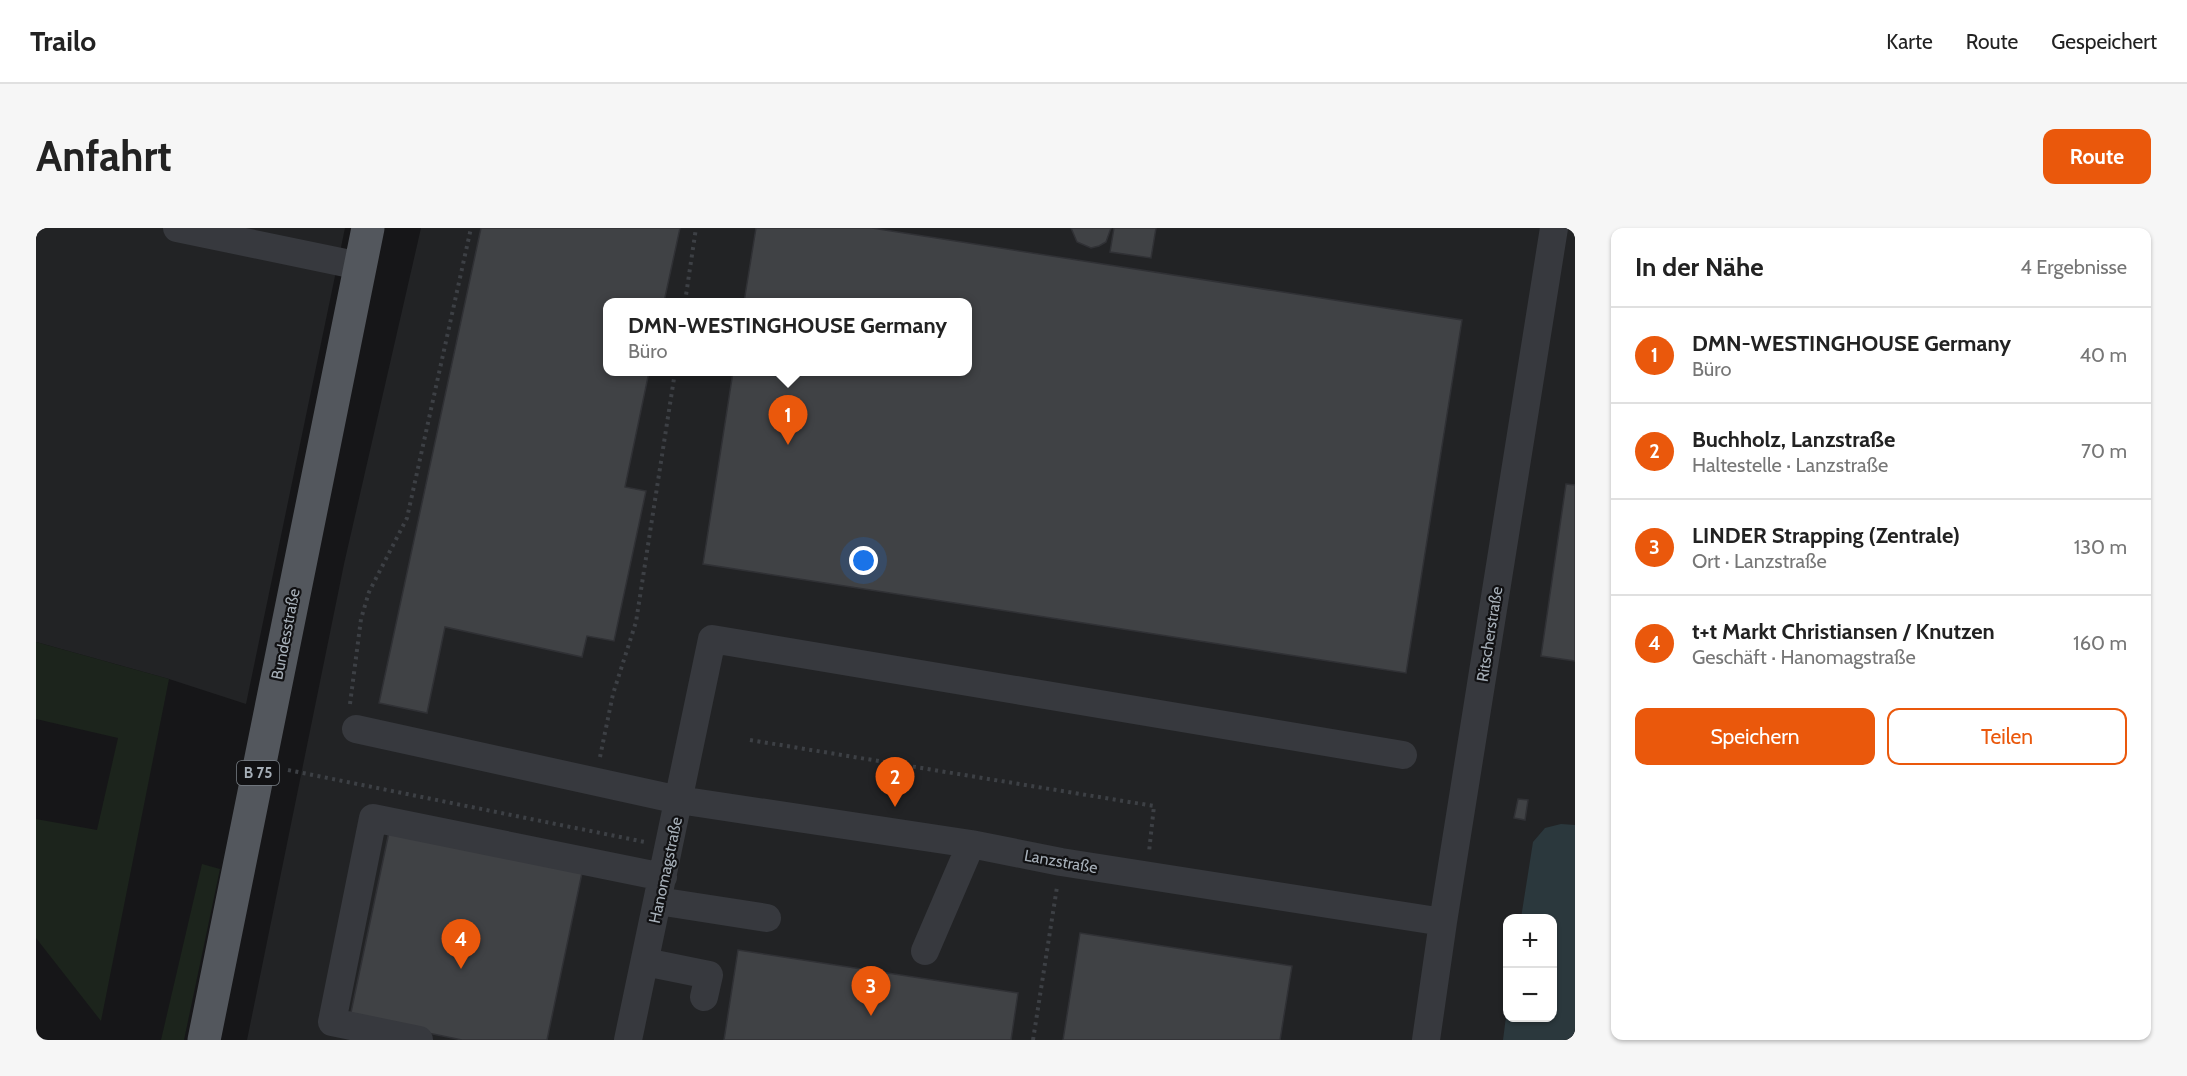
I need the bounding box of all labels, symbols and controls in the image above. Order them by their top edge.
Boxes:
text: Trailo [30,24,96,58]
text: Karte [1886,29,1933,54]
text: Route [1966,29,2018,54]
text: Gespeichert [2051,29,2157,54]
button: Route [2043,129,2151,184]
text: Anfahrt [36,130,172,182]
text: In der Nähe [1635,251,1764,283]
text: 4 Ergebnisse [2020,255,2127,279]
popup [603,298,972,376]
text: DMN-WESTINGHOUSE Germany [628,312,947,339]
text: DMN-WESTINGHOUSE Germany [1692,330,2011,357]
text: Büro [628,339,667,363]
text: 1 [1651,343,1658,367]
text: 40 m [2079,343,2127,367]
text: Büro [1692,357,1731,381]
pin: 1 [768,396,807,445]
text: Buchholz, Lanzstraße [1692,426,1895,453]
text: 2 [1649,439,1660,463]
text: 70 m [2081,439,2127,463]
text: Haltestelle · Lanzstraße [1692,453,1888,477]
text: LINDER Strapping (Zentrale) [1692,522,1960,549]
text: 3 [1649,535,1660,559]
text: 130 m [2074,535,2127,559]
your location [849,546,878,575]
text: Ort · Lanzstraße [1692,549,1827,573]
street label: Ritscherstraße [1473,585,1506,683]
street label: Bundesstraße [267,587,304,681]
text: t+t Markt Christiansen / Knutzen [1692,618,1995,645]
text: 4 [1648,631,1661,655]
text: 160 m [2073,631,2127,655]
text: Geschäft · Hanomagstraße [1692,645,1916,669]
button: Speichern [1635,708,1875,765]
button: Teilen [1887,708,2127,765]
pin: 2 [876,758,914,807]
road number: B 75 [237,761,279,785]
street label: Hanomagstraße [645,815,686,925]
street label: Lanzstraße [1023,846,1099,877]
map controls [1503,914,1557,1022]
button: + [1503,914,1557,968]
pin: 4 [442,920,480,969]
pin: 3 [852,966,890,1016]
button: − [1503,968,1557,1022]

